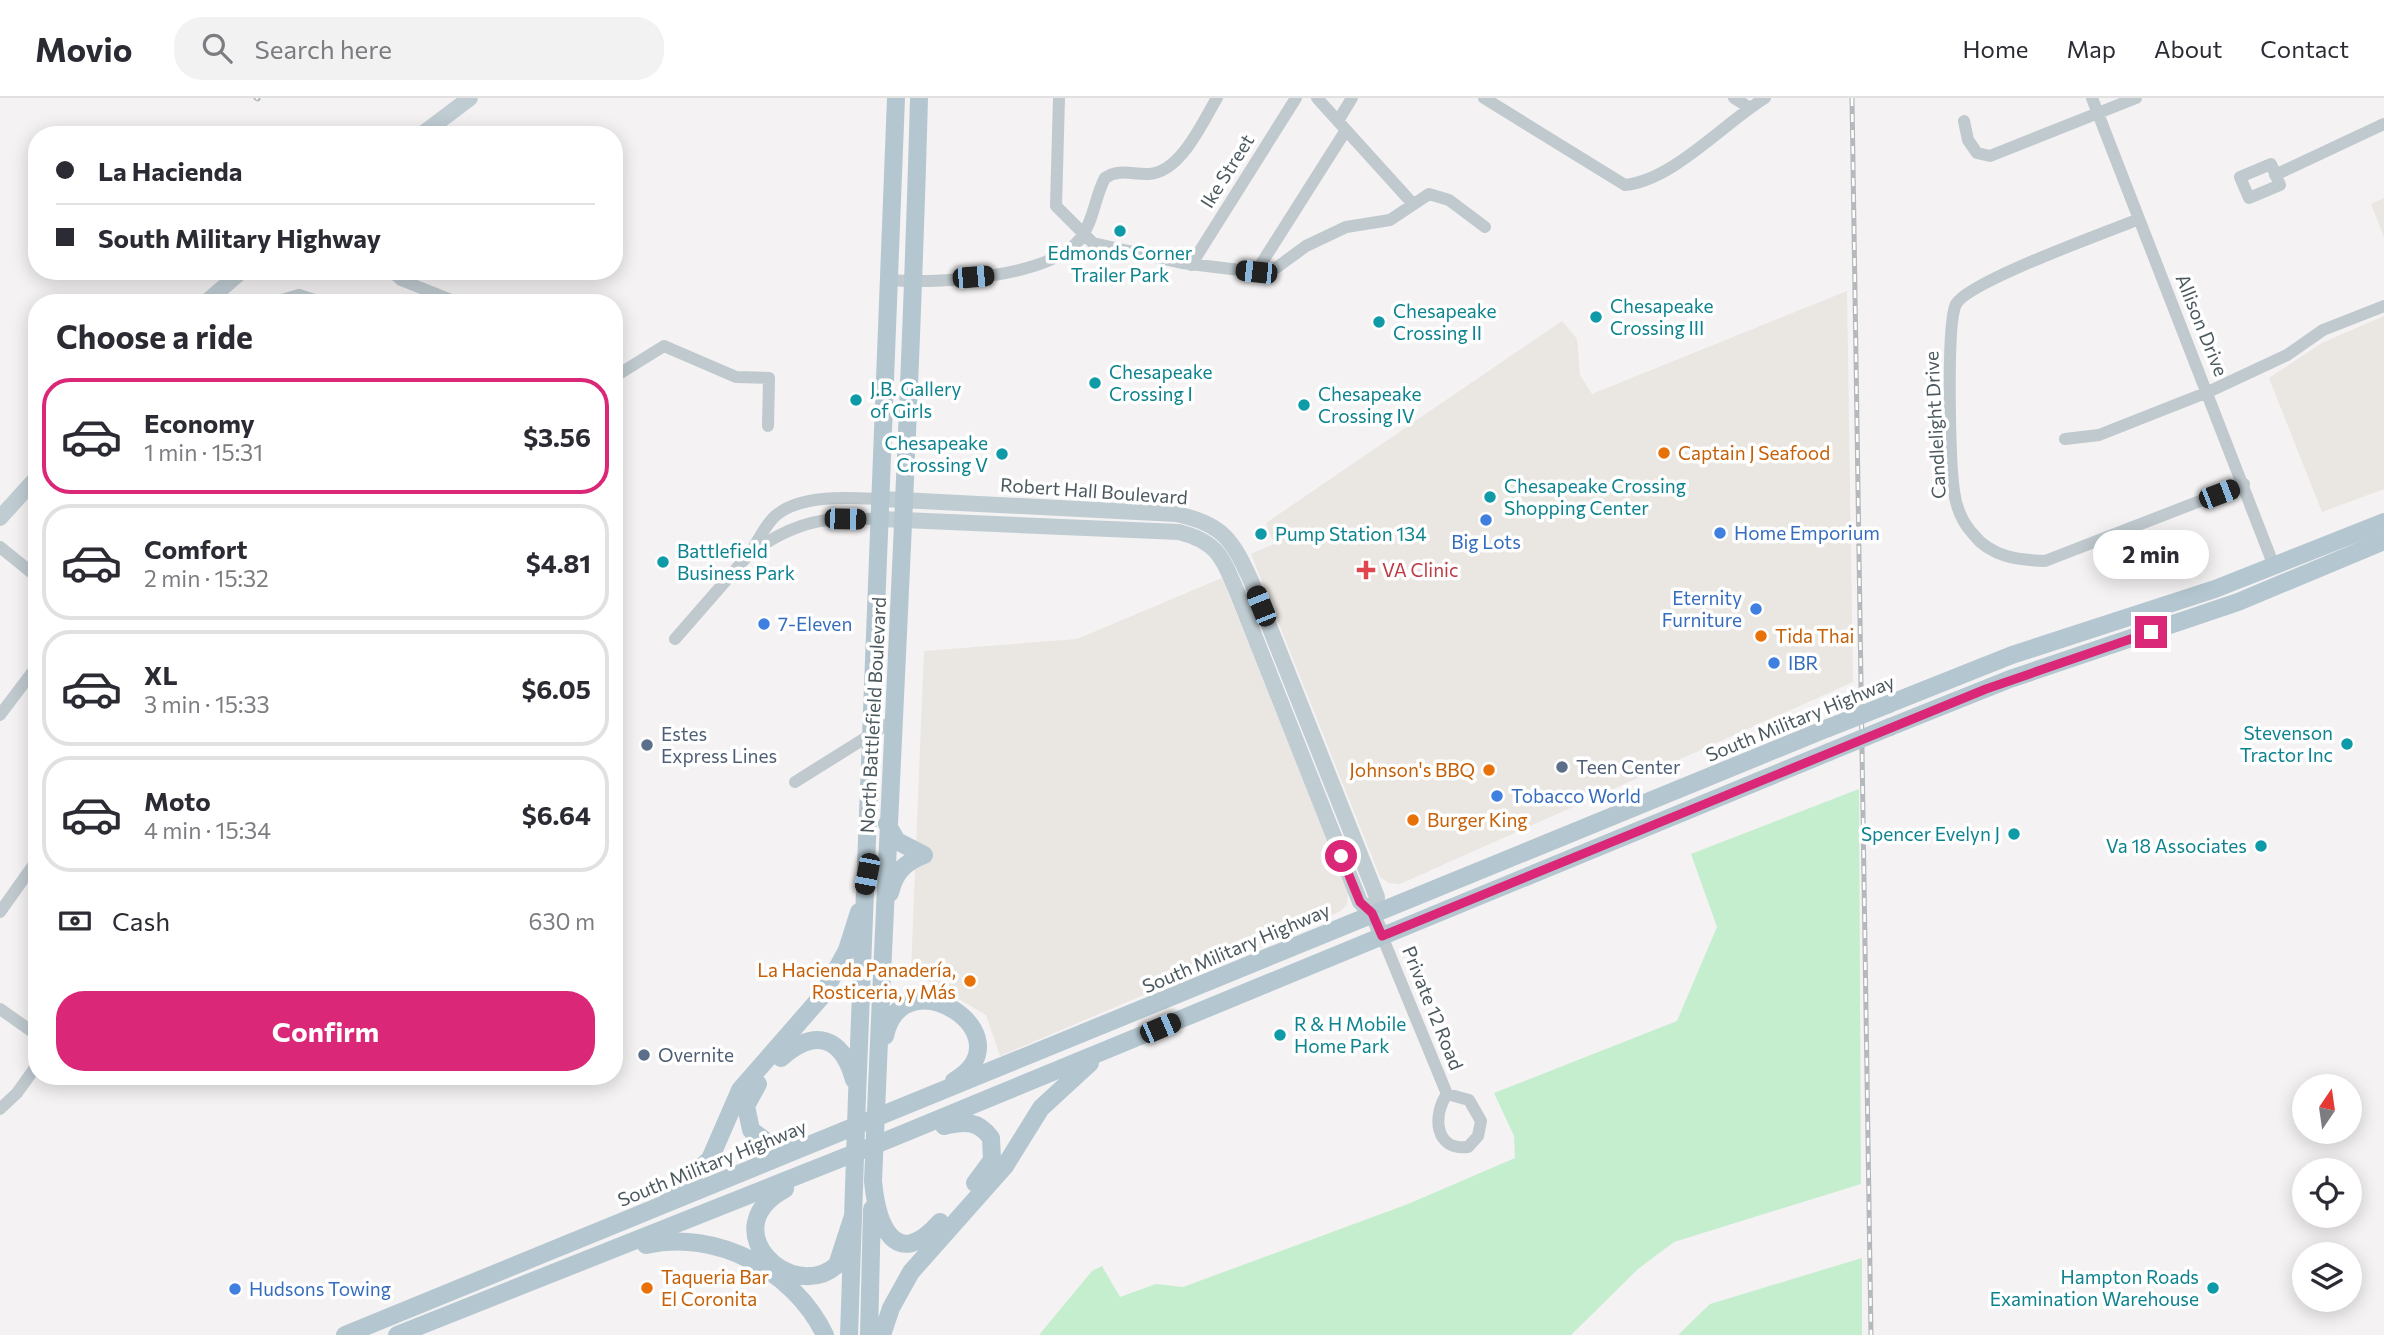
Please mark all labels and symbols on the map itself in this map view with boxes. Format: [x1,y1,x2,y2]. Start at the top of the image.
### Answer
street label: Ike Street [1195,129,1258,212]
marker: Edmonds Corner Trailer Park [1112,223,1128,239]
place label: Edmonds Corner Trailer Park [1048,241,1193,286]
car [1235,259,1278,285]
car [952,265,995,289]
street label: Allison Drive [2172,270,2233,379]
place label: Chesapeake Crossing III [1610,294,1714,339]
place label: Chesapeake Crossing II [1393,299,1497,344]
marker: Chesapeake Crossing III [1588,309,1604,325]
marker: Chesapeake Crossing II [1371,314,1387,330]
street label: Candlelight Drive [1919,351,1950,499]
place label: Chesapeake Crossing I [1109,360,1213,405]
marker: Chesapeake Crossing I [1087,375,1103,391]
place label: J.B. Gallery of Girls [870,377,962,422]
place label: Chesapeake Crossing IV [1318,382,1422,427]
marker: J.B. Gallery of Girls [848,392,864,408]
marker: Chesapeake Crossing IV [1296,397,1312,413]
place label: Chesapeake Crossing V [884,431,988,476]
place label: Captain J Seafood [1678,441,1830,464]
marker: Captain J Seafood [1656,445,1672,461]
marker: Chesapeake Crossing V [994,446,1010,462]
street label: Robert Hall Boulevard [1000,472,1188,509]
place label: Chesapeake Crossing Shopping Center [1504,474,1686,519]
car [2196,477,2243,511]
marker: Chesapeake Crossing Shopping Center [1482,489,1498,505]
car [824,508,867,530]
marker: Big Lots [1478,512,1494,528]
place label: Home Emporium [1734,521,1880,544]
place label: Pump Station 134 [1275,522,1427,545]
marker: Home Emporium [1712,525,1728,541]
marker: Pump Station 134 [1253,526,1269,542]
place label: Big Lots [1451,530,1521,553]
callout: 2 min [2093,531,2209,580]
place label: Battlefield Business Park [677,539,795,584]
marker: Battlefield Business Park [655,554,671,570]
place label: VA Clinic [1382,558,1458,581]
marker: VA Clinic [1356,560,1376,580]
car [1244,583,1279,629]
place label: Eternity Furniture [1662,586,1742,631]
street label: North Battlefield Boulevard [855,596,890,834]
marker: Eternity Furniture [1748,601,1764,617]
place label: 7-Eleven [778,612,852,635]
marker: 7-Eleven [756,616,772,632]
route end [2135,616,2167,648]
place label: Tida Thai [1775,624,1855,647]
marker: Tida Thai [1753,628,1769,644]
place label: IBR [1788,651,1819,674]
marker: IBR [1766,655,1782,671]
street label: South Military Highway [1702,669,1898,766]
place label: Stevenson Tractor Inc [2240,721,2333,766]
place label: Estes Express Lines [661,722,777,767]
marker: Stevenson Tractor Inc [2339,736,2355,752]
marker: Estes Express Lines [639,737,655,753]
place label: Teen Center [1576,755,1681,778]
place label: Johnson's BBQ [1349,758,1475,781]
marker: Teen Center [1554,759,1570,775]
marker: Johnson's BBQ [1481,762,1497,778]
place label: Tobacco World [1511,784,1641,807]
marker: Tobacco World [1489,788,1505,804]
place label: Burger King [1427,808,1528,831]
marker: Burger King [1405,812,1421,828]
place label: Spencer Evelyn J [1861,822,2000,845]
marker: Spencer Evelyn J [2006,826,2022,842]
place label: Va 18 Associates [2106,834,2247,857]
marker: Va 18 Associates [2253,838,2269,854]
route start [1325,840,1357,872]
car [853,851,882,897]
street label: South Military Highway [1138,897,1333,998]
street label: Private 12 Road [1398,942,1469,1073]
place label: La Hacienda Panadería, Rosticeria, y Más [757,958,956,1003]
marker: La Hacienda Panadería, Rosticeria, y Más [962,973,978,989]
car [1137,1010,1184,1046]
place label: R & H Mobile Home Park [1294,1012,1406,1057]
marker: R & H Mobile Home Park [1272,1027,1288,1043]
place label: Overnite [658,1043,734,1066]
marker: Overnite [636,1047,652,1063]
north arrow [2292,1074,2362,1144]
street label: South Military Highway [614,1114,810,1211]
place label: Taqueria Bar El Coronita [661,1265,769,1310]
place label: Hampton Roads Examination Warehouse [1990,1265,2199,1310]
place label: Hudsons Towing [249,1277,391,1300]
marker: Taqueria Bar El Coronita [639,1280,655,1296]
marker: Hampton Roads Examination Warehouse [2205,1280,2221,1296]
marker: Hudsons Towing [227,1281,243,1297]

